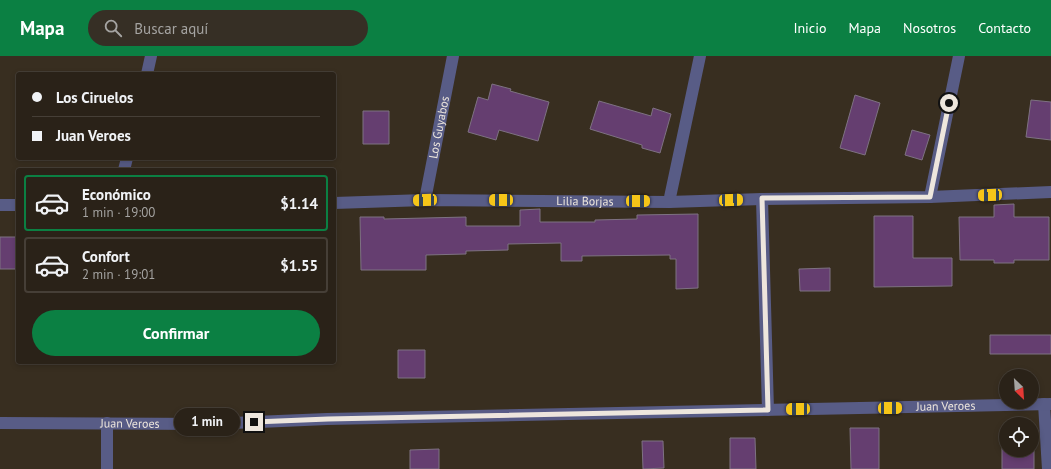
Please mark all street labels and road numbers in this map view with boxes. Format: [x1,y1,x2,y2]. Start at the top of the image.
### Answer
street label: Los Guyabos [425,95,452,160]
street label: Lilia Borjas [556,193,614,209]
street label: Juan Veroes [915,398,976,414]
street label: Juan Veroes [99,415,160,431]

